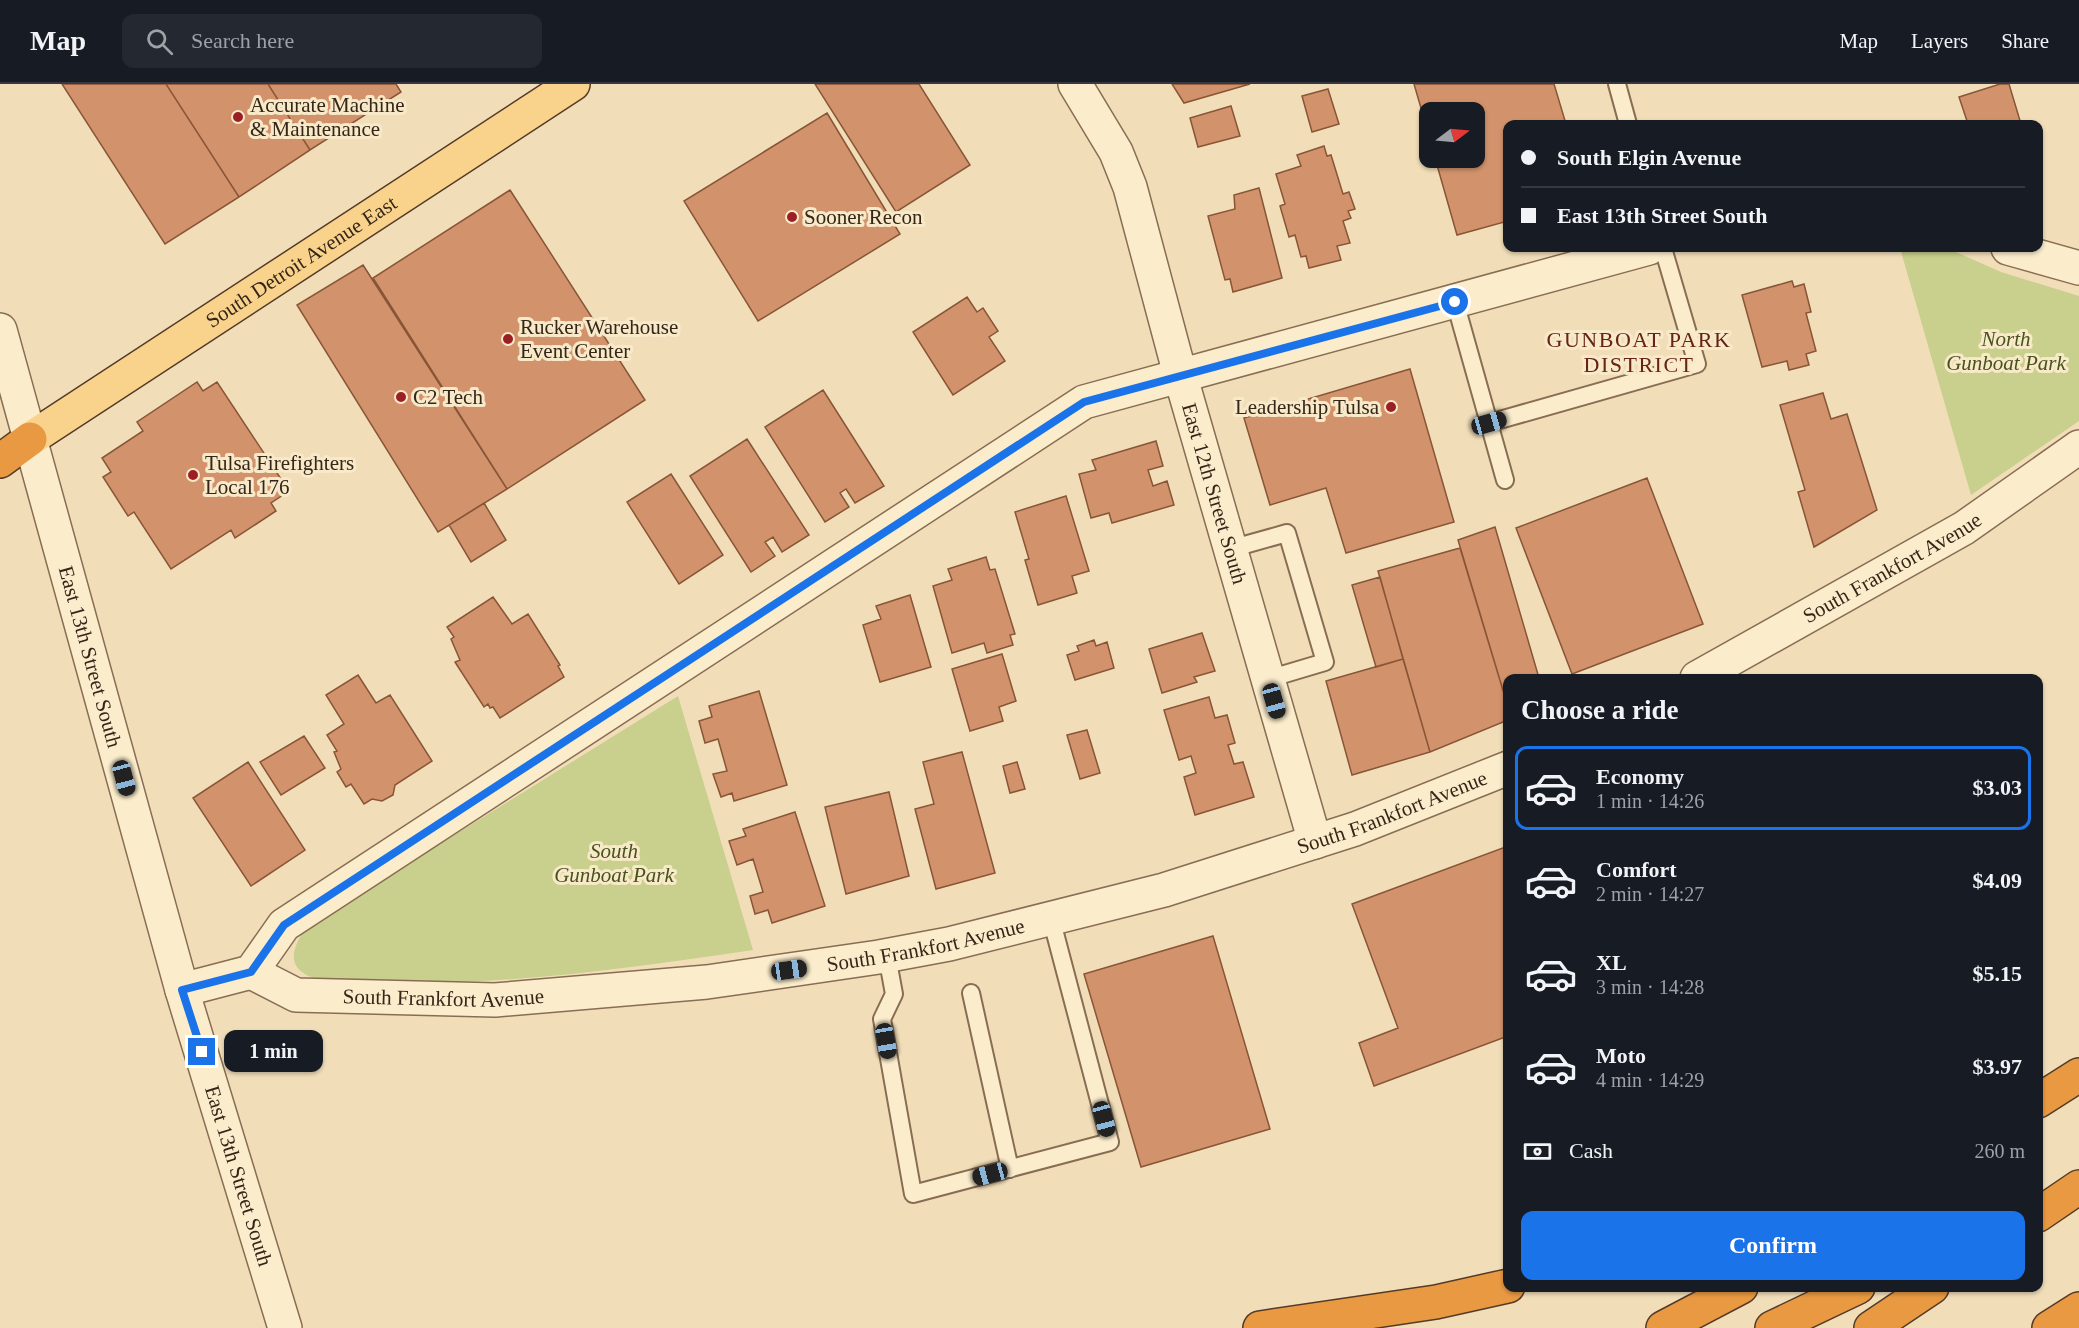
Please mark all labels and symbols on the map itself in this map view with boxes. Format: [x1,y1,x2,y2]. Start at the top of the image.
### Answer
place label: Accurate Machine & Maintenance [250,93,405,141]
north arrow [1419,102,1485,168]
marker: Accurate Machine & Maintenance [231,110,245,124]
street label: South Detroit Avenue East [201,191,401,333]
place label: Sooner Recon [804,205,923,229]
marker: Sooner Recon [785,210,799,224]
route start [1441,288,1468,315]
place label: Rucker Warehouse Event Center [520,315,678,363]
district label: GUNBOAT PARK DISTRICT [1547,327,1731,377]
park label: North Gunboat Park [1946,327,2066,375]
marker: Rucker Warehouse Event Center [501,332,515,346]
place label: C2 Tech [413,385,483,409]
marker: C2 Tech [394,390,408,404]
place label: Leadership Tulsa [1235,395,1380,419]
street label: East 12th Street South [1177,400,1252,587]
marker: Leadership Tulsa [1384,400,1398,414]
car [1469,409,1509,437]
place label: Tulsa Firefighters Local 176 [205,451,354,499]
marker: Tulsa Firefighters Local 176 [186,468,200,482]
street label: South Frankfort Avenue [1799,508,1986,628]
street label: East 13th Street South [54,563,127,751]
car [1260,681,1288,721]
car [111,758,137,798]
street label: South Frankfort Avenue [1294,766,1491,859]
park label: South Gunboat Park [554,839,674,887]
street label: South Frankfort Avenue [825,914,1027,976]
car [770,959,808,981]
street label: South Frankfort Avenue [342,984,545,1012]
car [874,1022,898,1060]
callout: 1 min [223,1031,322,1073]
route end [188,1038,215,1065]
street label: East 13th Street South [200,1083,278,1270]
car [1091,1099,1117,1139]
car [970,1161,1010,1187]

